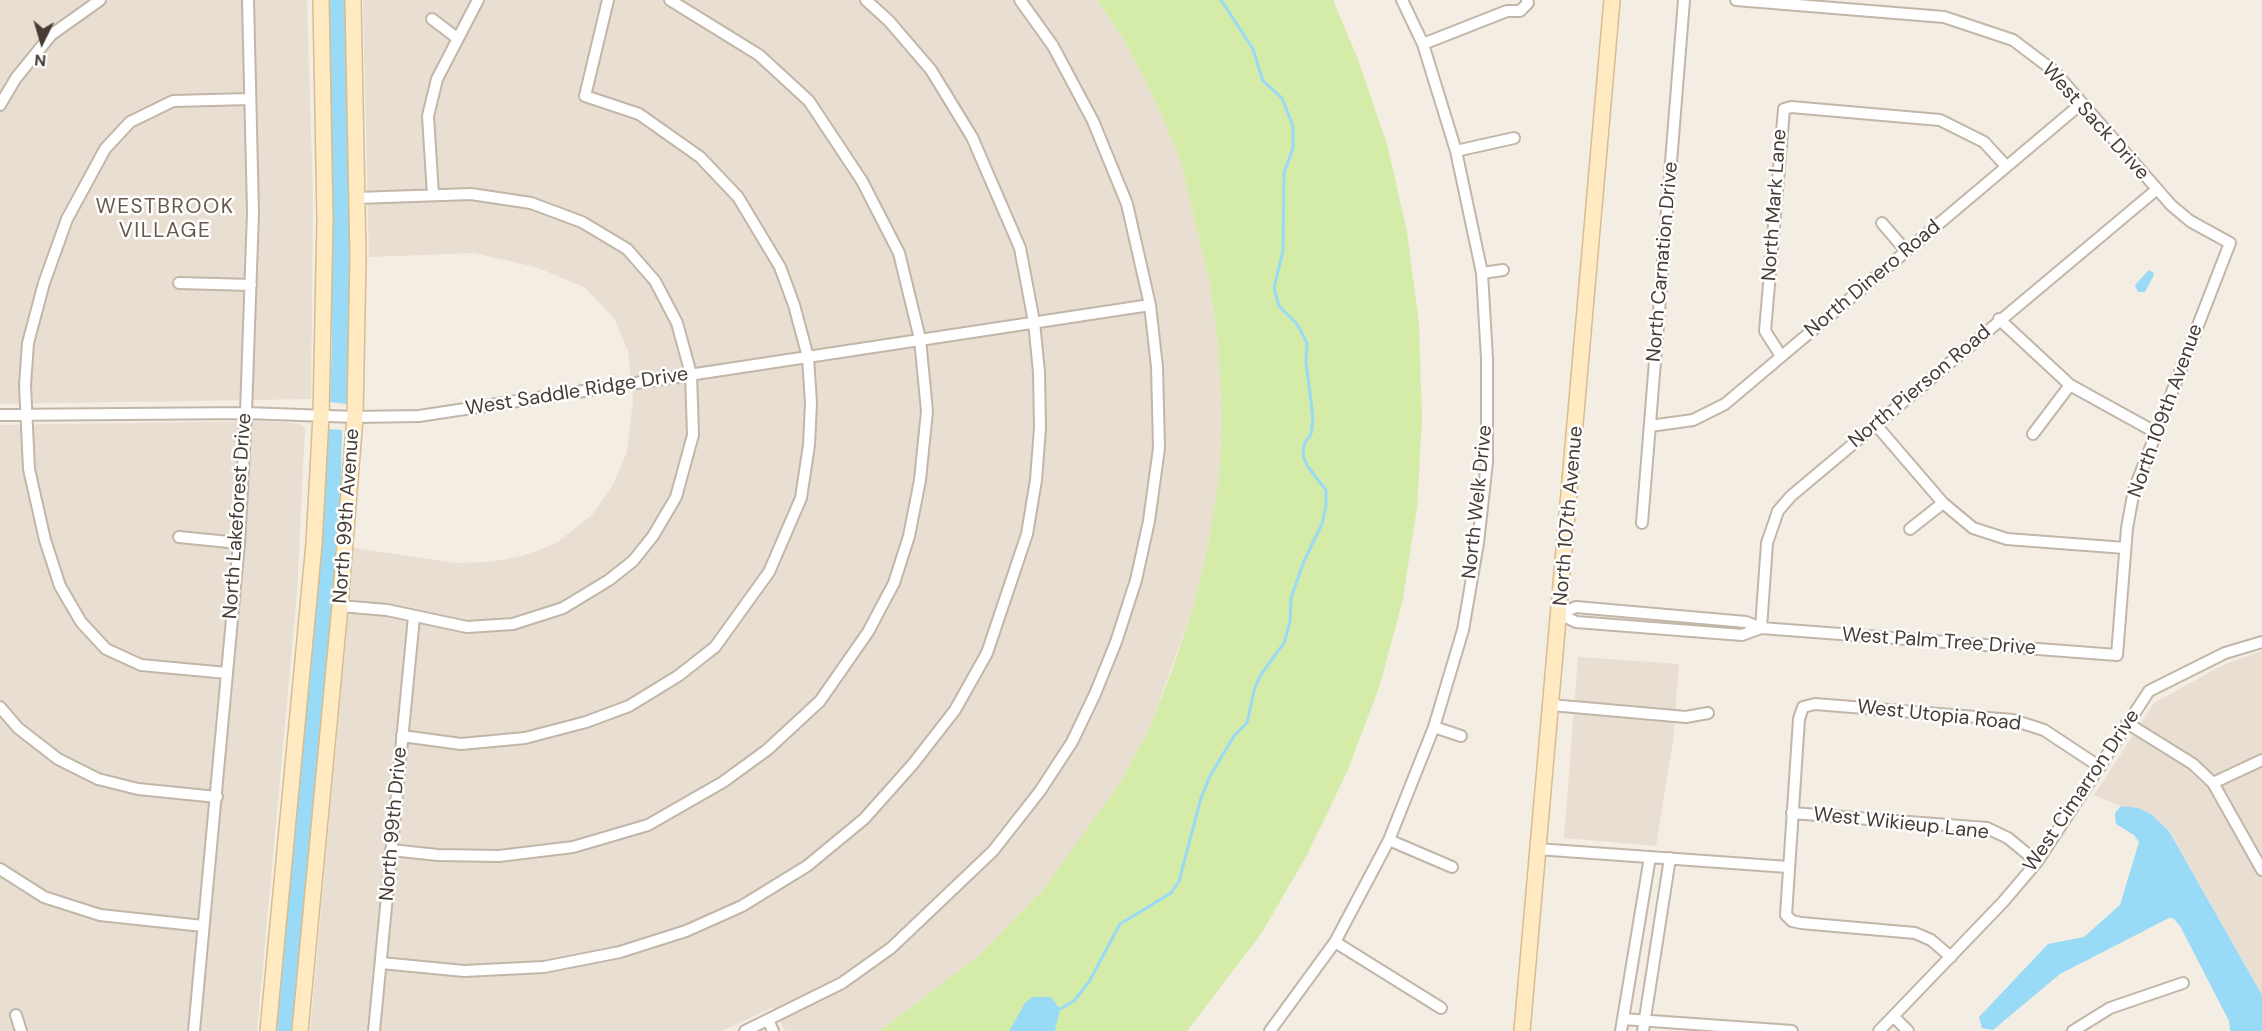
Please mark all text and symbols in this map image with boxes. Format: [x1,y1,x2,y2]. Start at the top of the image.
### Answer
north arrow [12,12,72,72]
text: N [34,49,47,71]
street label: West Sack Drive [2036,59,2154,185]
street label: North Mark Lane [1758,128,1792,282]
street label: North Carnation Drive [1642,161,1684,363]
district label: WESTBROOK VILLAGE [95,194,235,244]
street label: North Dinero Road [1800,215,1946,343]
street label: North Pierson Road [1844,321,1996,453]
street label: North 109th Avenue [2123,321,2209,501]
street label: West Saddle Ridge Drive [464,363,690,421]
street label: North Lakeforest Drive [219,412,257,620]
street label: North Welk Drive [1458,424,1498,580]
street label: North 107th Avenue [1549,425,1589,607]
street label: North 99th Avenue [329,428,365,604]
street label: West Palm Tree Drive [1841,623,2037,661]
street label: West Utopia Road [1856,695,2022,737]
street label: West Cimarron Drive [2019,705,2145,877]
street label: North 99th Drive [375,746,413,902]
street label: West Wikieup Lane [1812,803,1990,845]

